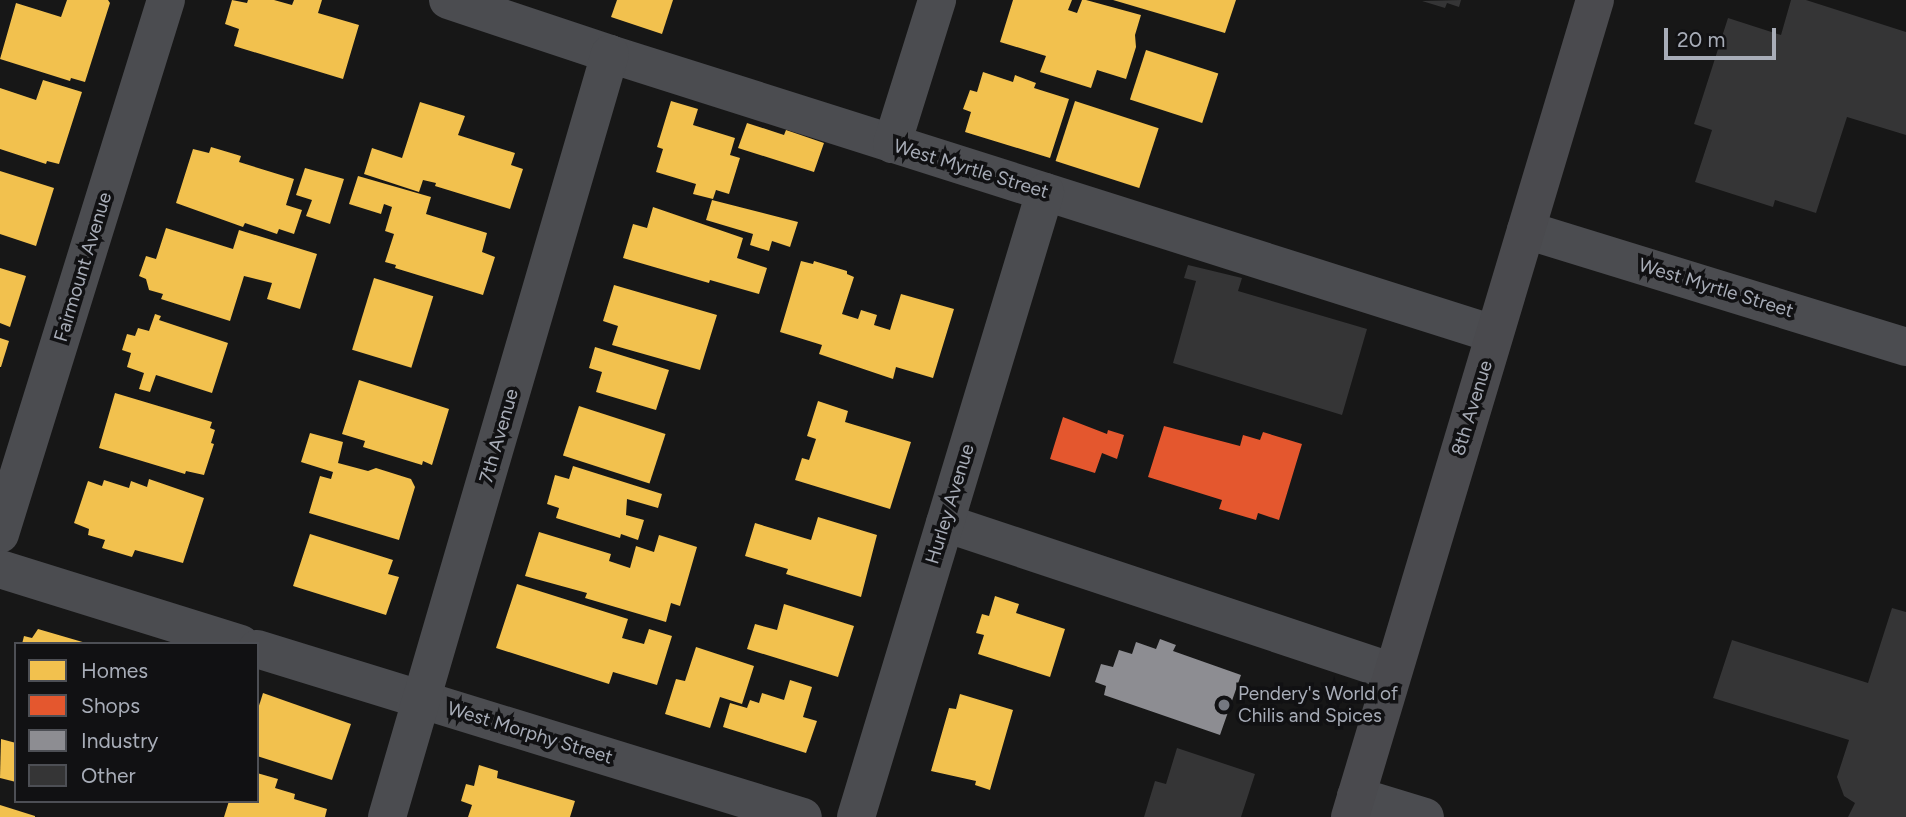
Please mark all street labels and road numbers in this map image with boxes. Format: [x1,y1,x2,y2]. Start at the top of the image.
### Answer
street label: West Myrtle Street [891,135,1051,203]
street label: Fairmount Avenue [49,189,117,345]
street label: West Myrtle Street [1636,254,1796,322]
street label: 8th Avenue [1447,358,1497,458]
street label: 7th Avenue [475,386,523,486]
street label: Hurley Avenue [921,441,979,567]
street label: West Morphy Street [445,697,615,769]

